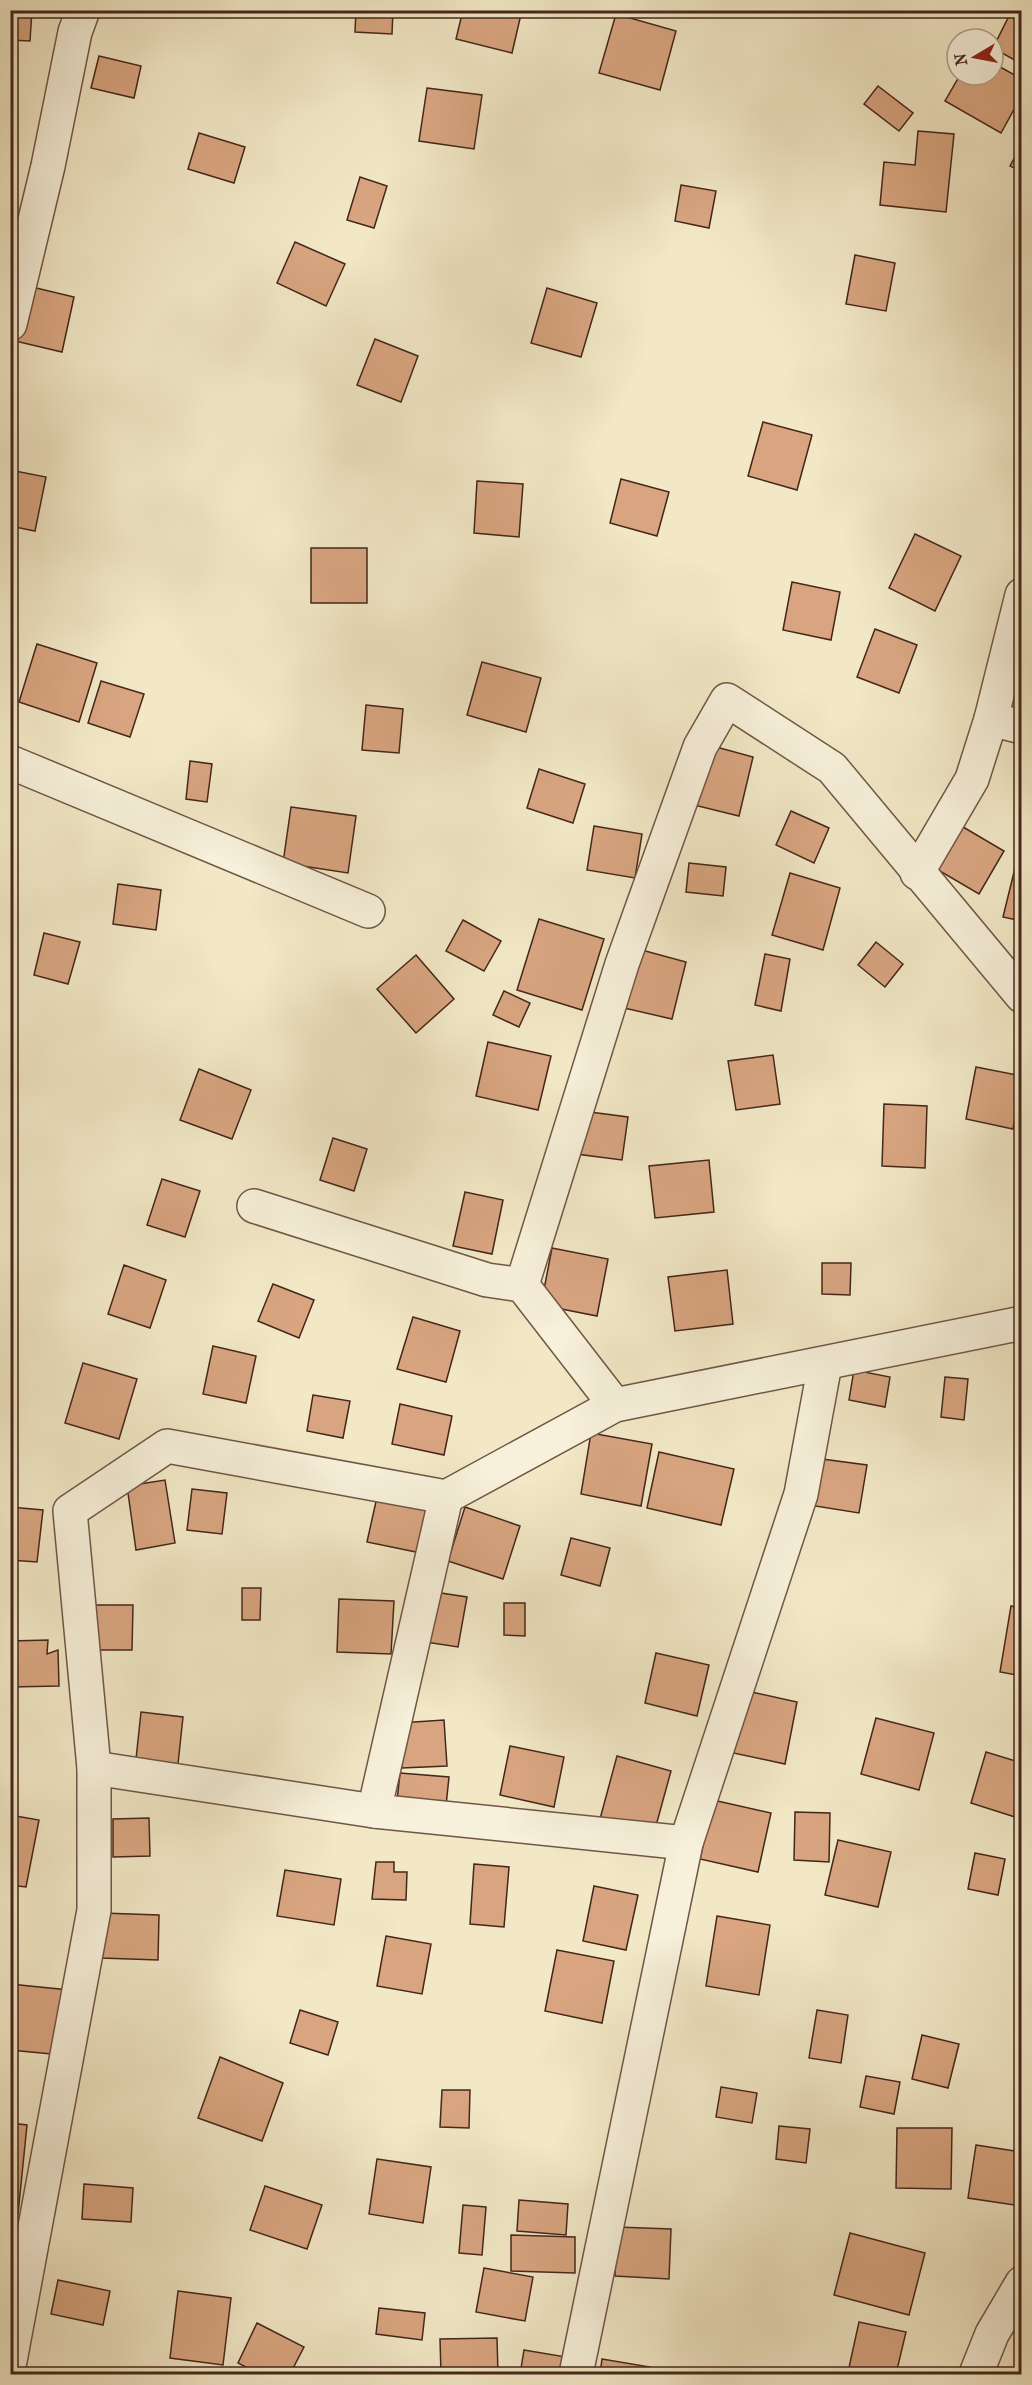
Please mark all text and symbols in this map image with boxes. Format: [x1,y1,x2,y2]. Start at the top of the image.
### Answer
north arrow [945,27,1005,87]
text: N [950,51,971,67]

